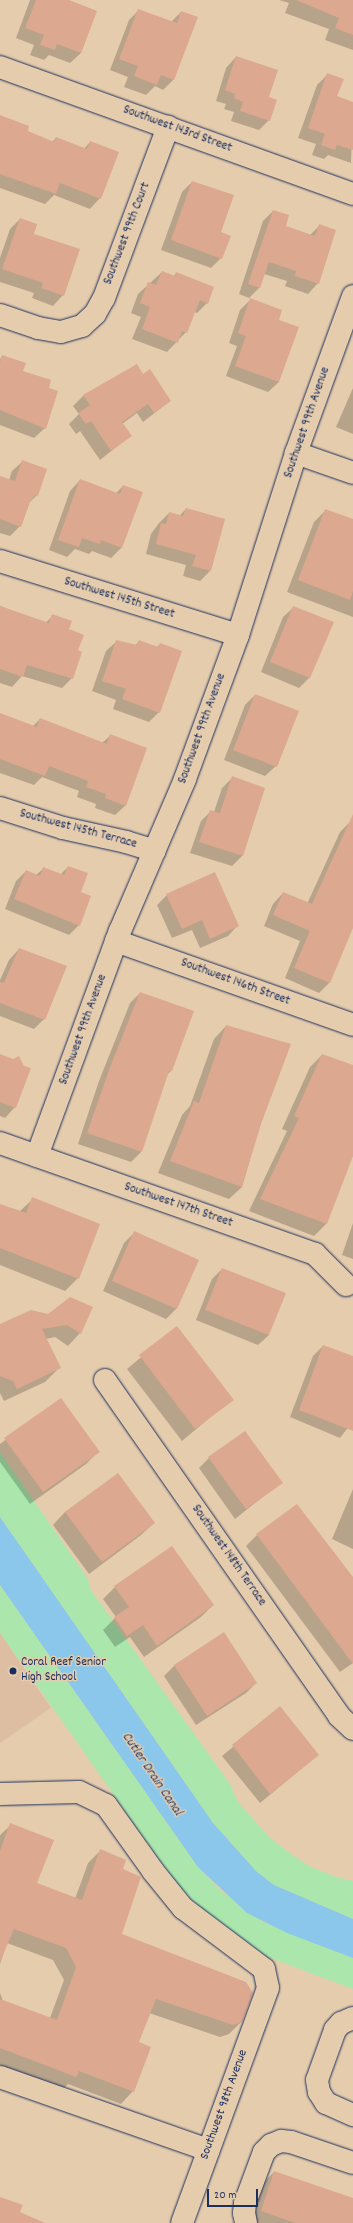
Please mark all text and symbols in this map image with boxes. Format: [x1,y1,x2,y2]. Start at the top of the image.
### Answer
street label: Southwest 143rd Street [120,103,234,157]
street label: Southwest 99th Court [101,181,155,287]
street label: Southwest 99th Avenue [282,365,334,481]
street label: Southwest 145th Street [62,575,176,623]
street label: Southwest 99th Avenue [176,672,230,786]
street label: Southwest 145th Terrace [18,807,138,853]
street label: Southwest 146th Street [178,956,292,1010]
street label: Southwest 99th Avenue [57,973,111,1087]
street label: Southwest 147th Street [122,1180,234,1232]
street label: Southwest 148th Terrace [187,1502,269,1610]
place label: Coral Reef Senior High School [21,1656,106,1687]
marker: Coral Reef Senior High School [8,1666,18,1676]
water label: Cutler Drain Canal [118,1729,186,1819]
street label: Southwest 98th Avenue [198,2048,252,2162]
scale bar [209,2181,260,2207]
text: 20 m [214,2187,237,2204]

